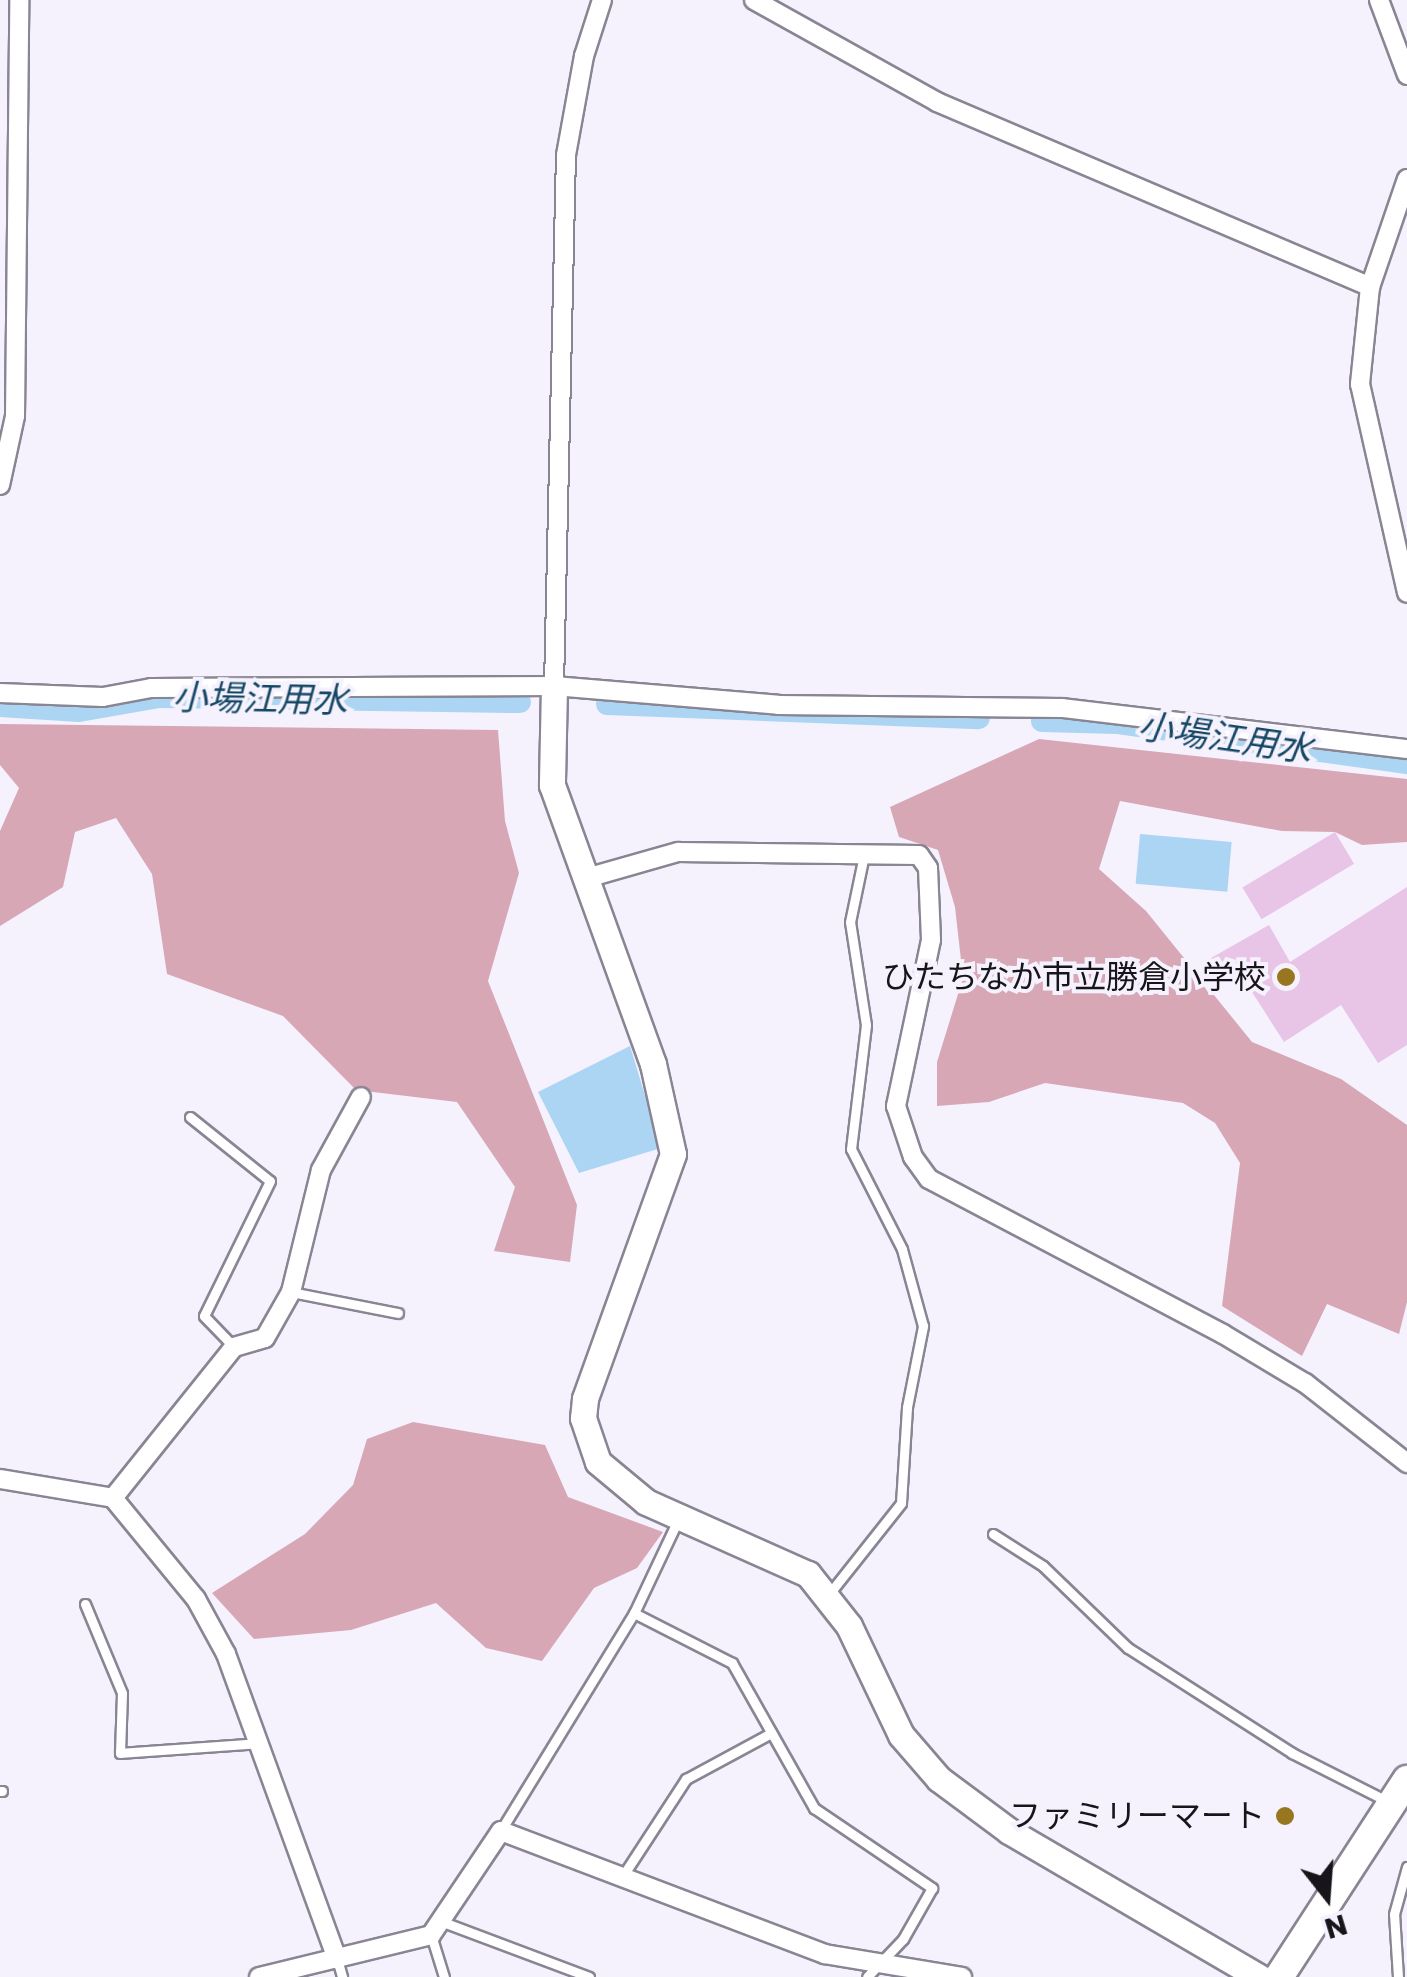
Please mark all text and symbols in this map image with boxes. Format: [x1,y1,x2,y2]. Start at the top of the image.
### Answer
water label: 小場江用水 [172,676,348,722]
water label: 小場江用水 [1135,705,1315,771]
place label: ひたちなか市立勝倉小学校 [882,958,1266,996]
marker: ひたちなか市立勝倉小学校 [1275,966,1297,988]
place label: ファミリーマート [1009,1797,1265,1835]
marker: ファミリーマート [1274,1805,1296,1827]
north arrow [1277,1847,1377,1947]
text: N [1320,1904,1352,1948]

